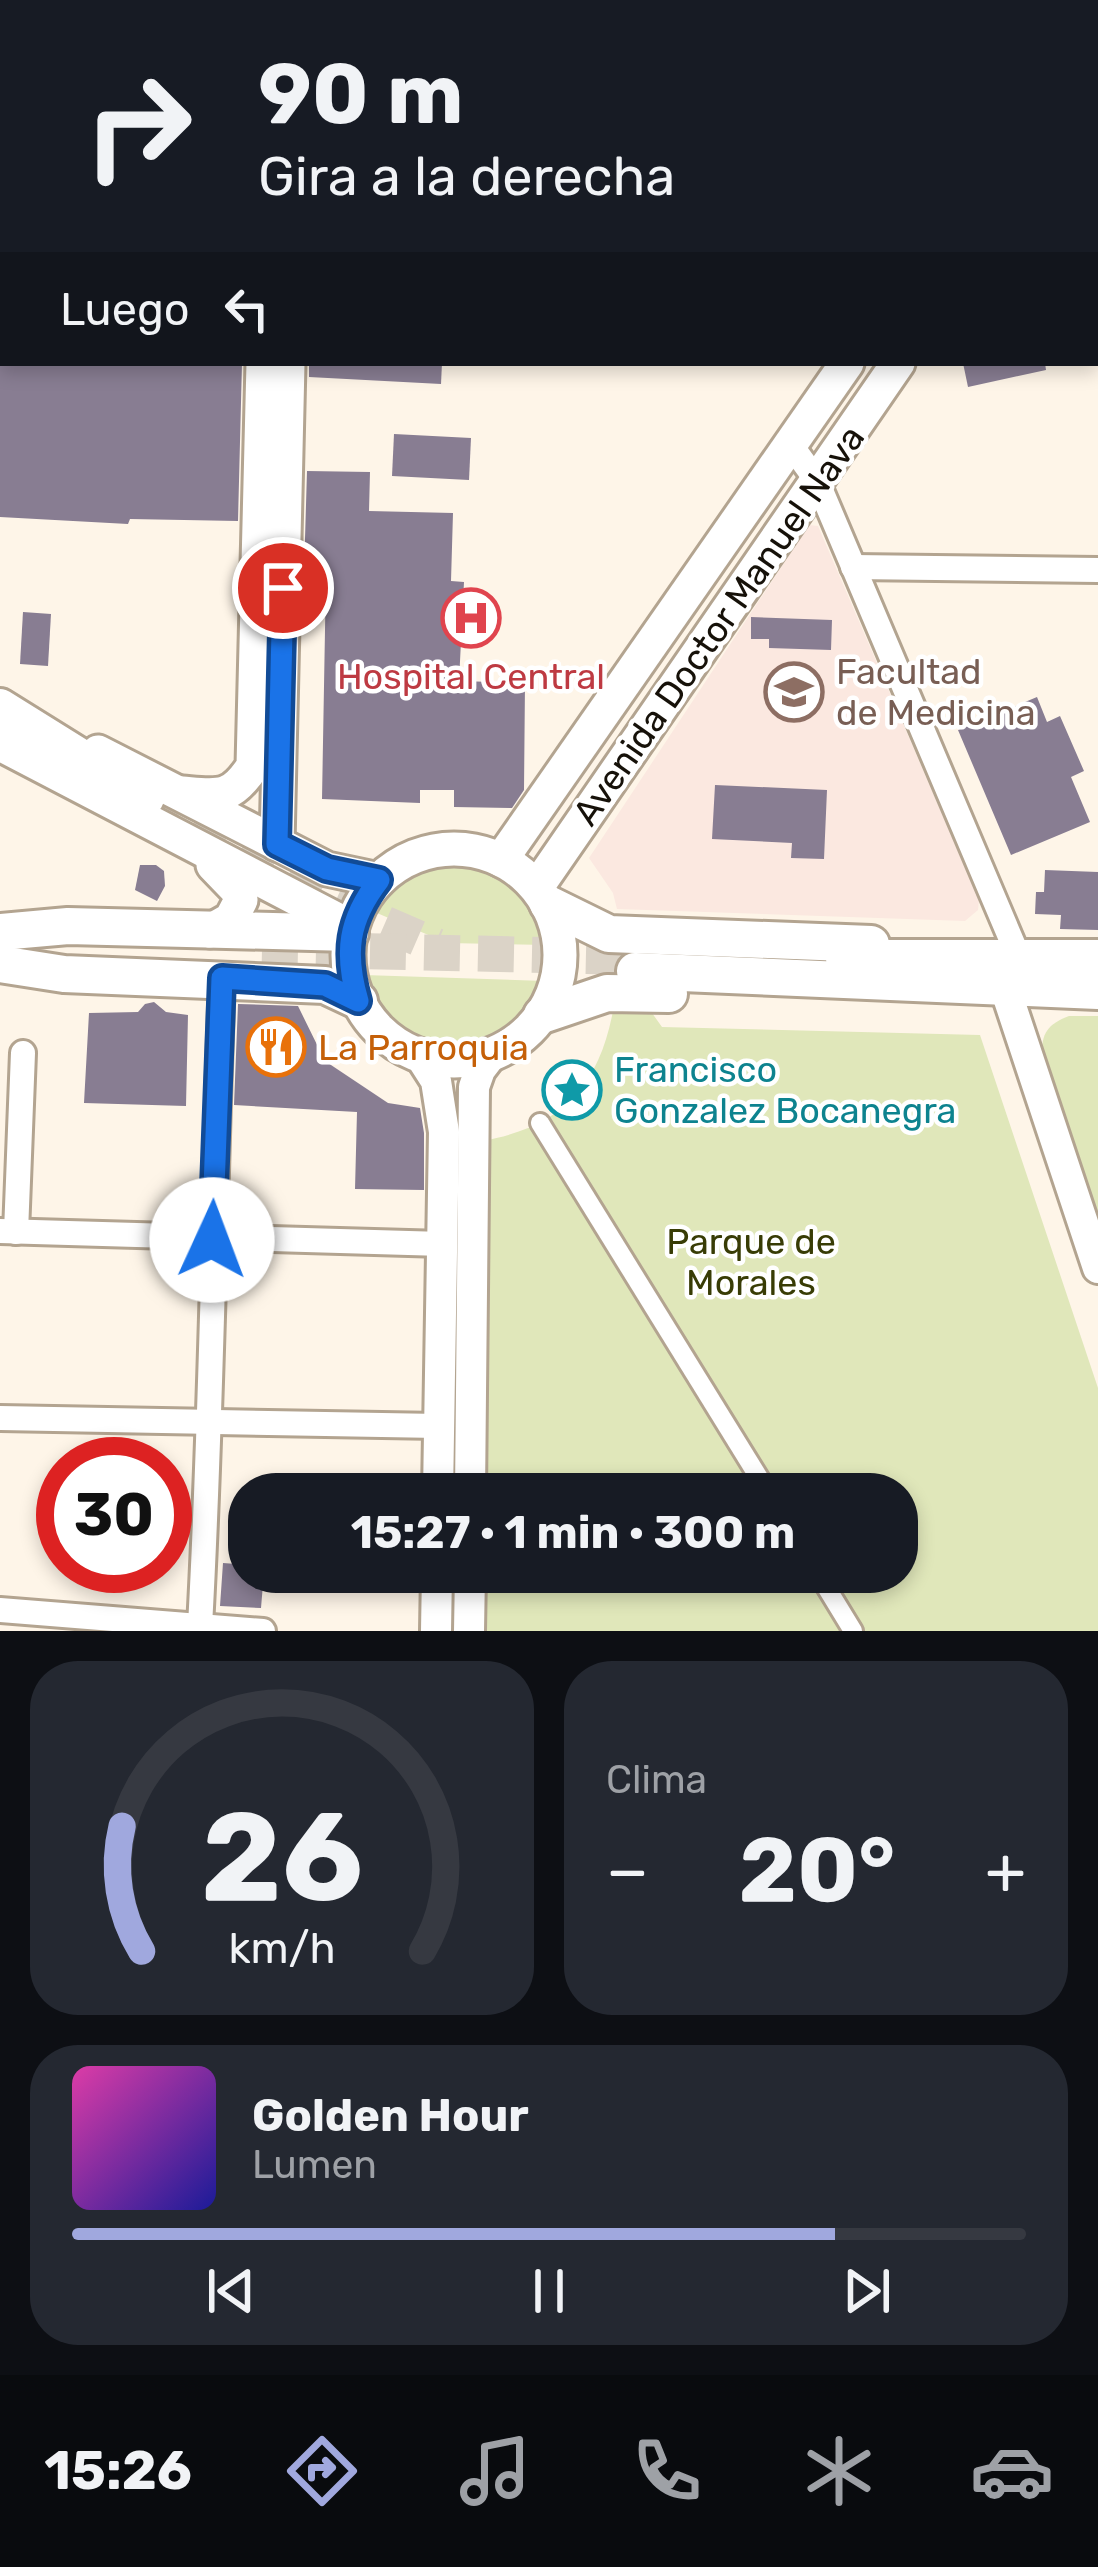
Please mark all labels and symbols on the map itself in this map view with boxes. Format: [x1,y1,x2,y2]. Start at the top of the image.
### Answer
street label: Avenida Doctor Manuel Nava [564,417,873,833]
pin [232,537,334,639]
hospital icon: Hospital Central [440,587,502,649]
place label: Facultad de Medicina [836,650,1036,734]
place label: Hospital Central [337,655,605,698]
school or university icon: Facultad de Medicina [763,661,825,723]
restaurant icon: La Parroquia [245,1016,307,1078]
place label: La Parroquia [318,1026,529,1069]
place label: Francisco Gonzalez Bocanegra [614,1048,956,1132]
place icon: Francisco Gonzalez Bocanegra [541,1059,603,1121]
position arrow [149,1177,275,1303]
park label: Parque de Morales [666,1220,836,1304]
speed limit sign: 30 [36,1437,192,1593]

